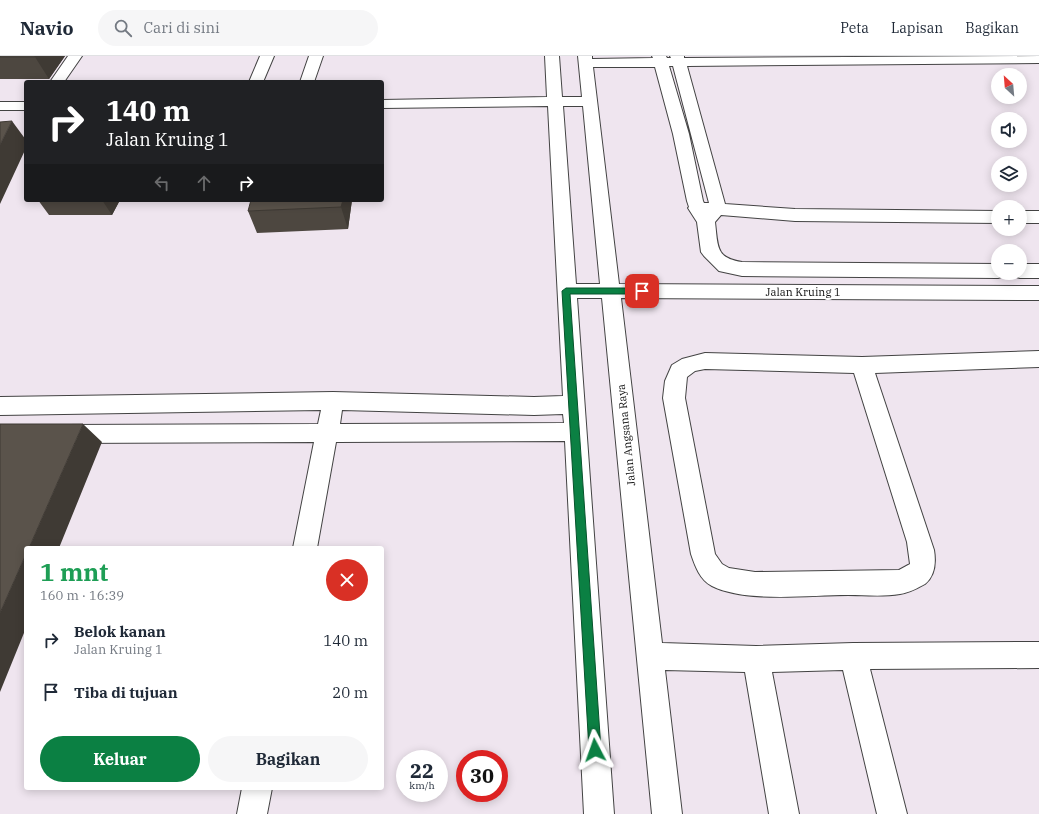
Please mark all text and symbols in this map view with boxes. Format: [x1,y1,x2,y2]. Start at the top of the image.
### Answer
search box [98,10,378,46]
text: Navio [20,16,74,40]
icon: search [112,17,134,39]
text: Cari di sini [144,18,220,37]
text: Peta [840,19,869,37]
text: Lapisan [891,19,943,37]
text: Bagikan [965,19,1019,37]
north arrow [991,68,1027,104]
map controls [991,68,1027,280]
text: 140 m [106,92,190,129]
icon: right [40,96,92,148]
button: sound [991,112,1027,148]
text: Jalan Kruing 1 [106,128,229,151]
button: layers [991,156,1027,192]
icon: left [151,172,173,194]
icon: ahead [193,172,215,194]
icon: right [235,172,257,194]
button: + [991,200,1027,236]
button: − [991,244,1027,280]
pin [625,274,659,308]
icon: arrive [631,280,653,302]
street label: Jalan Kruing 1 [765,285,841,299]
street label: Jalan Angsana Raya [614,383,638,487]
text: 1 mnt [40,556,108,588]
button: close [326,559,368,601]
text: 160 m · 16:39 [40,587,124,604]
text: Belok kanan [74,622,166,641]
icon: right [40,629,62,651]
text: 140 m [323,631,368,650]
text: Jalan Kruing 1 [74,641,163,658]
icon: arrive [40,681,62,703]
text: Tiba di tujuan [74,683,178,702]
text: 20 m [332,683,368,702]
position arrow [574,729,616,771]
button: Keluar [40,736,200,782]
button: Bagikan [208,736,368,782]
speed limit sign: 30 [456,750,508,802]
text: 22 [410,757,434,784]
text: km/h [409,779,435,792]

